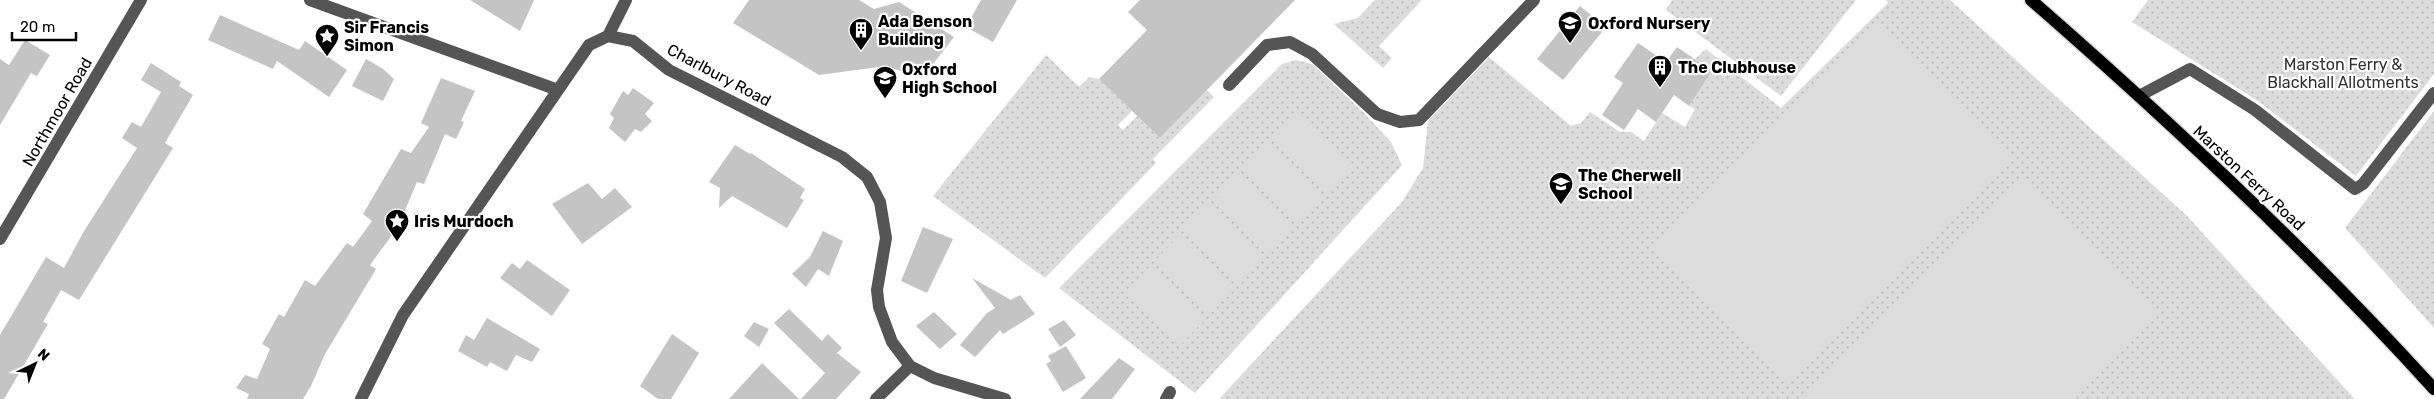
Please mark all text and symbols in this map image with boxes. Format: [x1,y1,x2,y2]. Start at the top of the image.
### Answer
scale bar [12,10,76,42]
school or university icon: Oxford Nursery [1557,10,1583,44]
place label: Ada Benson Building [878,12,972,49]
place label: Oxford Nursery [1588,14,1711,33]
building icon: Ada Benson Building [848,17,874,51]
text: 20 m [20,18,55,36]
place label: Sir Francis Simon [344,18,429,55]
place icon: Sir Francis Simon [314,23,340,57]
street label: Charlbury Road [664,40,774,110]
street label: Northmoor Road [18,54,96,170]
building icon: The Clubhouse [1647,54,1673,88]
park label: Marston Ferry & Blackhall Allotments [2267,55,2419,92]
place label: The Clubhouse [1678,58,1796,77]
place label: Oxford High School [902,60,997,97]
school or university icon: Oxford High School [872,65,898,99]
street label: Marston Ferry Road [2189,121,2309,235]
place label: The Cherwell School [1578,166,1681,203]
school or university icon: The Cherwell School [1548,171,1574,205]
place icon: Iris Murdoch [384,208,410,242]
place label: Iris Murdoch [414,212,514,231]
north arrow [10,339,60,389]
text: N [34,345,53,365]

